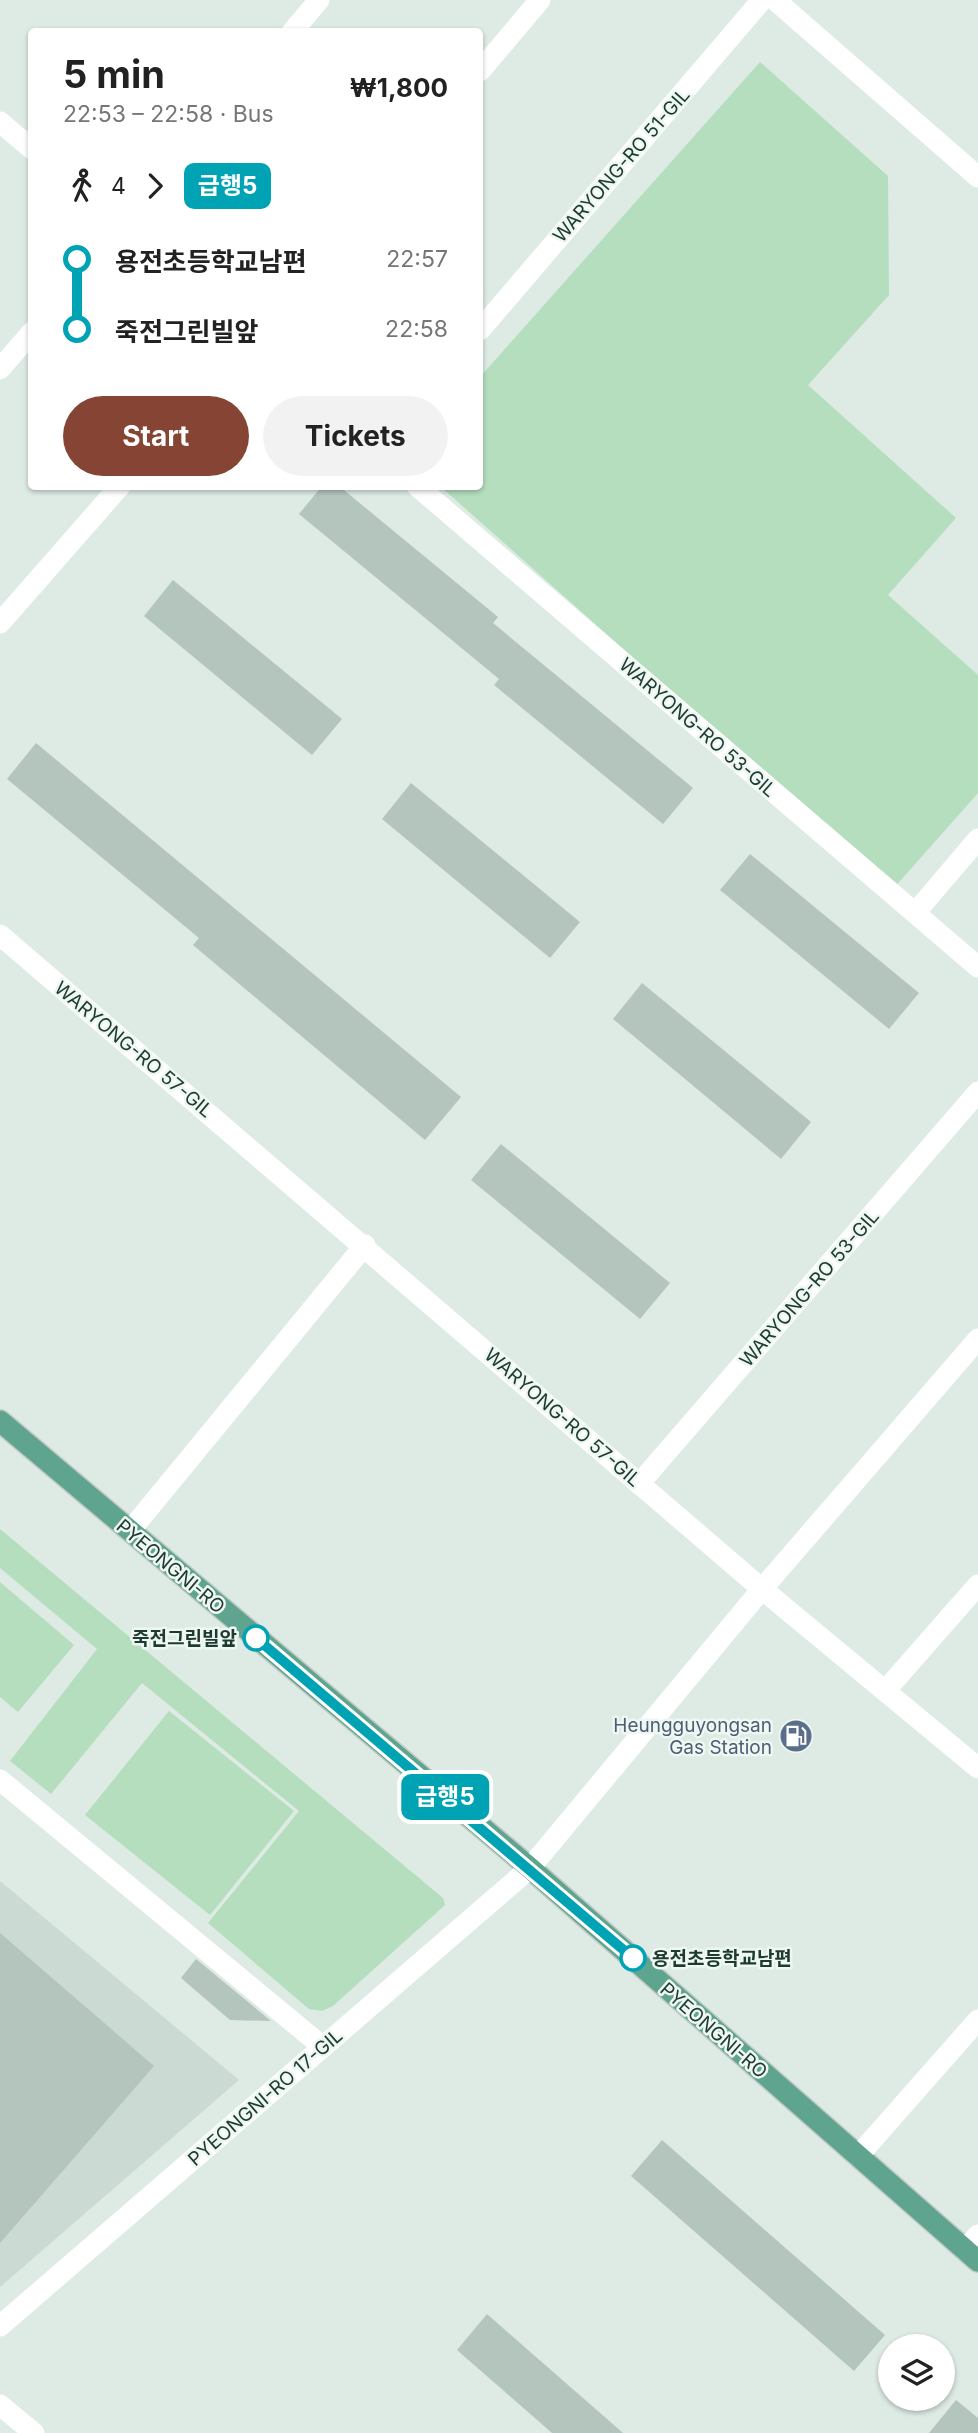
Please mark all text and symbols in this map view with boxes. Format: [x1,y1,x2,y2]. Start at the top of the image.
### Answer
text: 5 min [63,51,165,97]
text: ₩1,800 [350,72,448,103]
street label: WARYONG-RO 51-GIL [548,84,695,247]
text: 22:53 – 22:58 · Bus [63,100,274,128]
icon: walk [63,167,101,205]
icon: forward [136,167,174,205]
text: 급행5 [198,171,257,200]
text: 4 [111,172,126,200]
text: 22:57 [386,245,448,273]
text: 용전초등학교남편 [115,246,306,277]
text: 22:58 [385,315,448,343]
text: 죽전그린빌앞 [115,316,259,347]
button: Start [63,396,249,476]
button: Tickets [263,396,448,476]
street label: WARYONG-RO 53-GIL [614,653,781,802]
street label: WARYONG-RO 57-GIL [50,976,218,1122]
street label: WARYONG-RO 53-GIL [735,1205,884,1372]
street label: WARYONG-RO 57-GIL [480,1343,646,1492]
street label: PYEONGNI-RO [112,1514,230,1618]
marker: 죽전그린빌앞 [243,1625,269,1651]
place label: 죽전그린빌앞 [132,1627,237,1650]
place label: Heungguyongsan Gas Station [613,1714,772,1759]
fuel station icon: Heungguyongsan Gas Station [777,1717,815,1755]
line badge: 급행5 [405,1774,485,1820]
text: 급행5 [415,1782,475,1811]
marker: 용전초등학교남편 [620,1945,646,1971]
place label: 용전초등학교남편 [652,1947,792,1970]
street label: PYEONGNI-RO [655,1978,772,2083]
street label: PYEONGNI-RO 17-GIL [183,2024,347,2171]
map controls [878,2334,955,2411]
button: layers [878,2334,955,2411]

